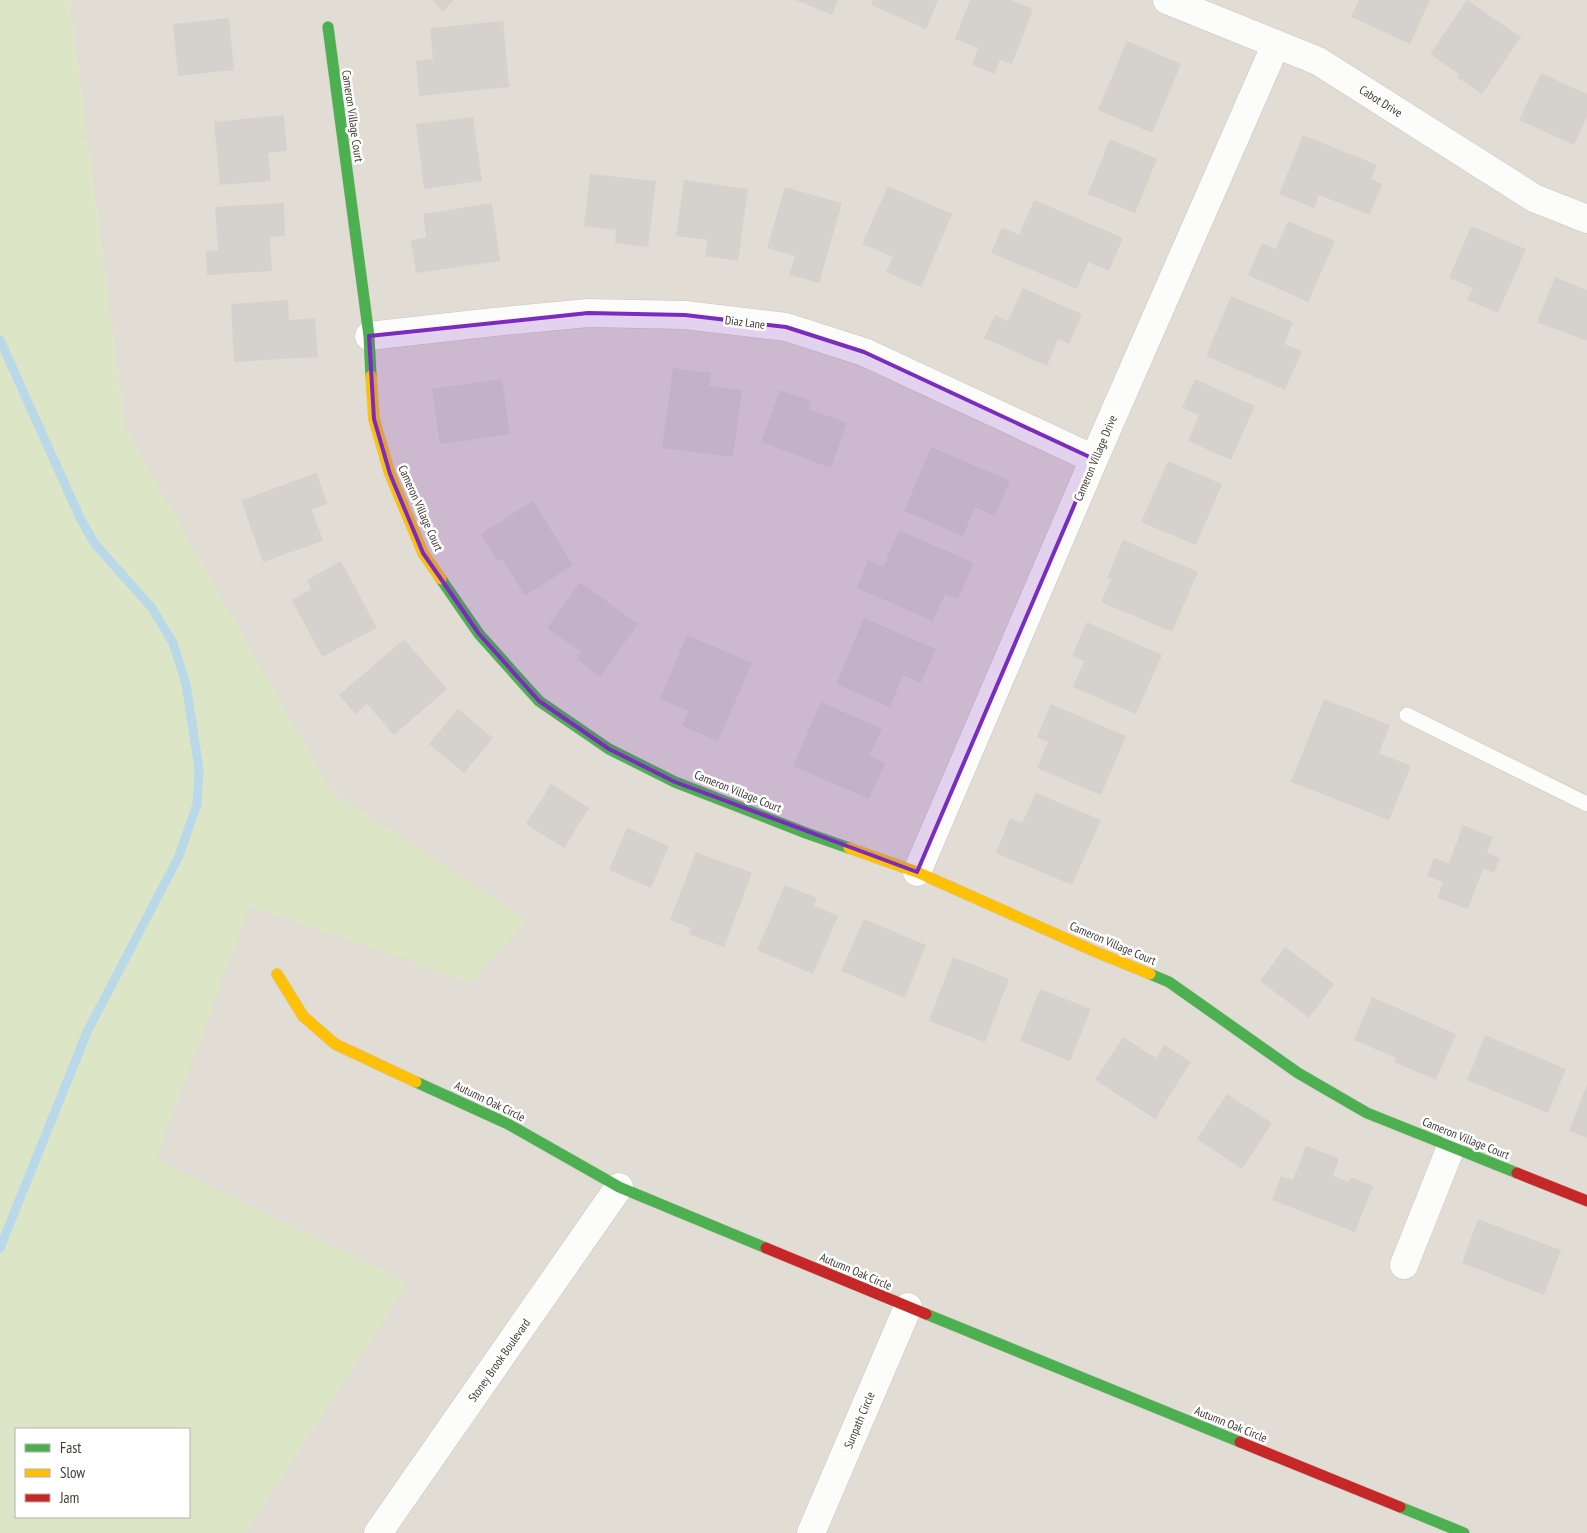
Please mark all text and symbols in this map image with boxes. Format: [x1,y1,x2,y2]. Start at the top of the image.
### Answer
street label: Cameron Village Court [339,69,367,164]
street label: Cabot Drive [1357,82,1405,120]
street label: Diaz Lane [724,312,766,332]
street label: Cameron Village Drive [1070,413,1120,503]
street label: Cameron Village Court [395,463,447,554]
street label: Cameron Village Court [692,767,784,816]
street label: Cameron Village Court [1067,918,1159,968]
street label: Autumn Oak Circle [452,1077,528,1125]
street label: Cameron Village Court [1420,1114,1512,1163]
street label: Autumn Oak Circle [818,1249,894,1293]
street label: Stoney Brook Boulevard [465,1316,533,1404]
street label: Sunpath Circle [840,1389,878,1451]
street label: Autumn Oak Circle [1193,1403,1269,1445]
legend [15,1428,190,1518]
text: Fast [60,1438,81,1457]
text: Slow [60,1463,85,1482]
text: Jam [59,1488,79,1507]

